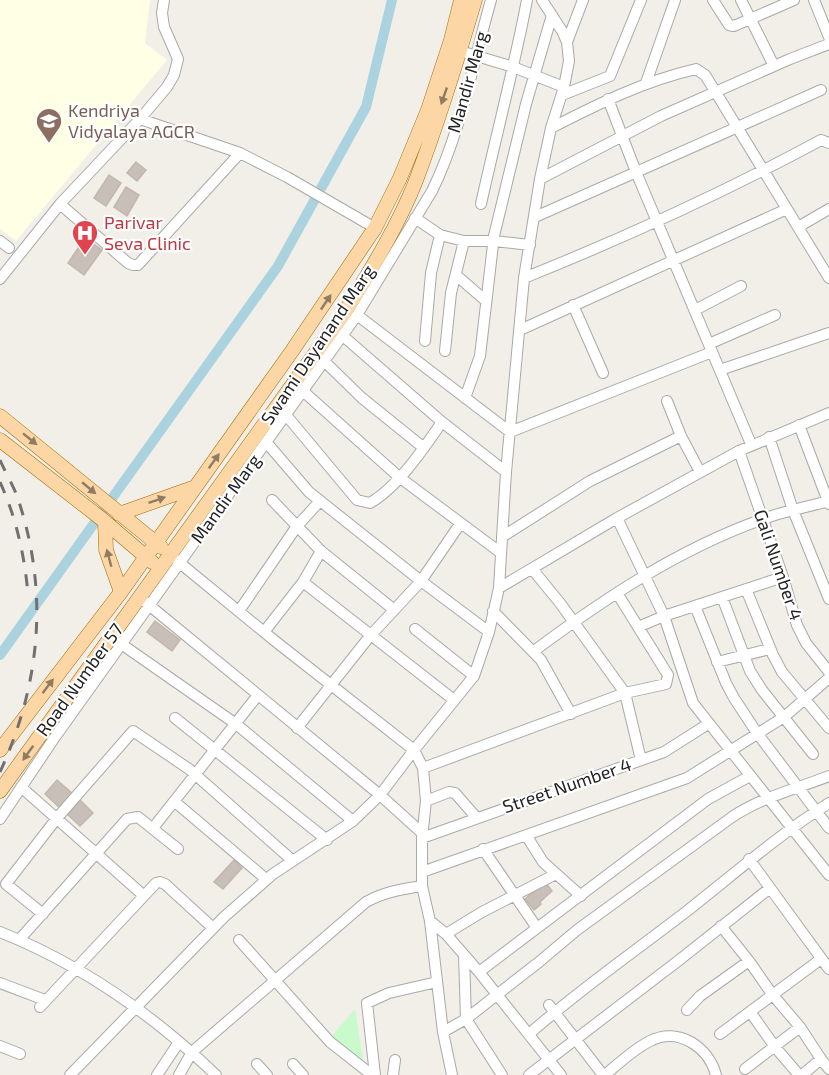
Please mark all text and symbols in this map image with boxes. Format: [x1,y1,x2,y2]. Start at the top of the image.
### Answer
street label: Mandir Marg [442,28,492,135]
one-way arrow [439,87,449,105]
place label: Kendriya Vidyalaya AGCR [68,99,195,142]
school or university icon: Kendriya Vidyalaya AGCR [34,106,64,144]
place label: Parivar Seva Clinic [104,211,191,254]
hospital icon: Parivar Seva Clinic [70,218,100,256]
street label: Swami Dayanand Marg [255,260,379,429]
one-way arrow [320,294,332,310]
one-way arrow [22,433,38,446]
street label: Mandir Marg [186,450,265,547]
one-way arrow [208,454,220,470]
one-way arrow [81,482,97,495]
one-way arrow [148,495,166,505]
street label: Gali Number 4 [750,506,808,623]
one-way arrow [103,549,113,567]
street label: Road Number 57 [31,619,127,740]
one-way arrow [42,679,54,695]
one-way arrow [22,744,34,760]
street label: Street Number 4 [499,753,634,817]

